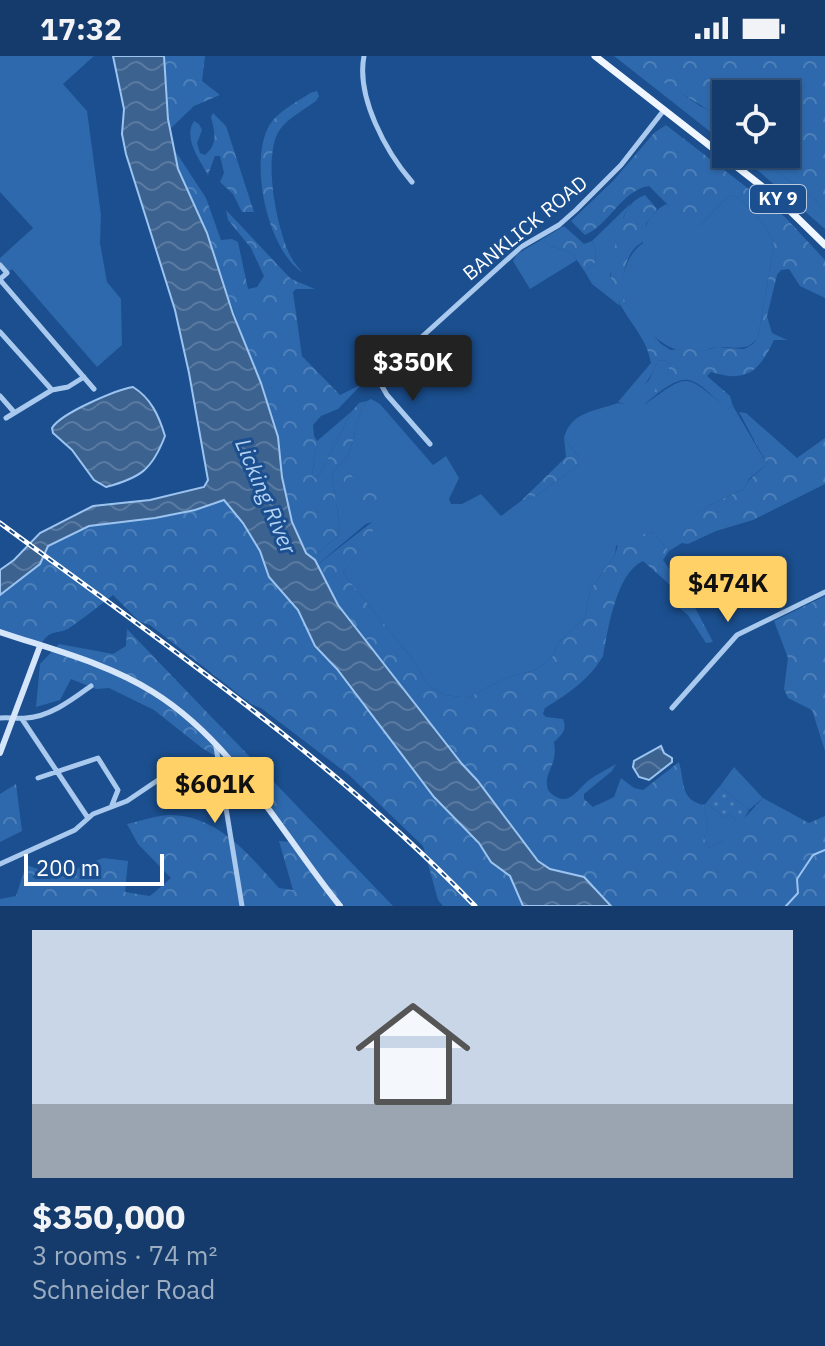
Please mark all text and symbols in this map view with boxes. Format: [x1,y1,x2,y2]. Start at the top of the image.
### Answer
text: 17:32 [40,9,122,48]
map controls [712,80,800,168]
button: locate [712,80,800,168]
street label: BANKLICK ROAD [457,169,593,286]
road number: KY 9 [750,185,806,213]
pin: $350K [357,335,469,403]
text: $350K [373,344,453,378]
water label: Licking River [229,434,304,559]
pin: $474K [672,556,784,624]
text: $474K [688,565,768,599]
pin: $601K [159,757,271,825]
text: $601K [175,766,255,800]
scale bar [24,850,164,886]
text: 200 m [36,853,100,882]
icon: home [341,982,485,1126]
text: $350,000 [32,1194,185,1238]
text: 3 rooms · 74 m² [32,1238,217,1272]
text: Schneider Road [32,1272,215,1306]

